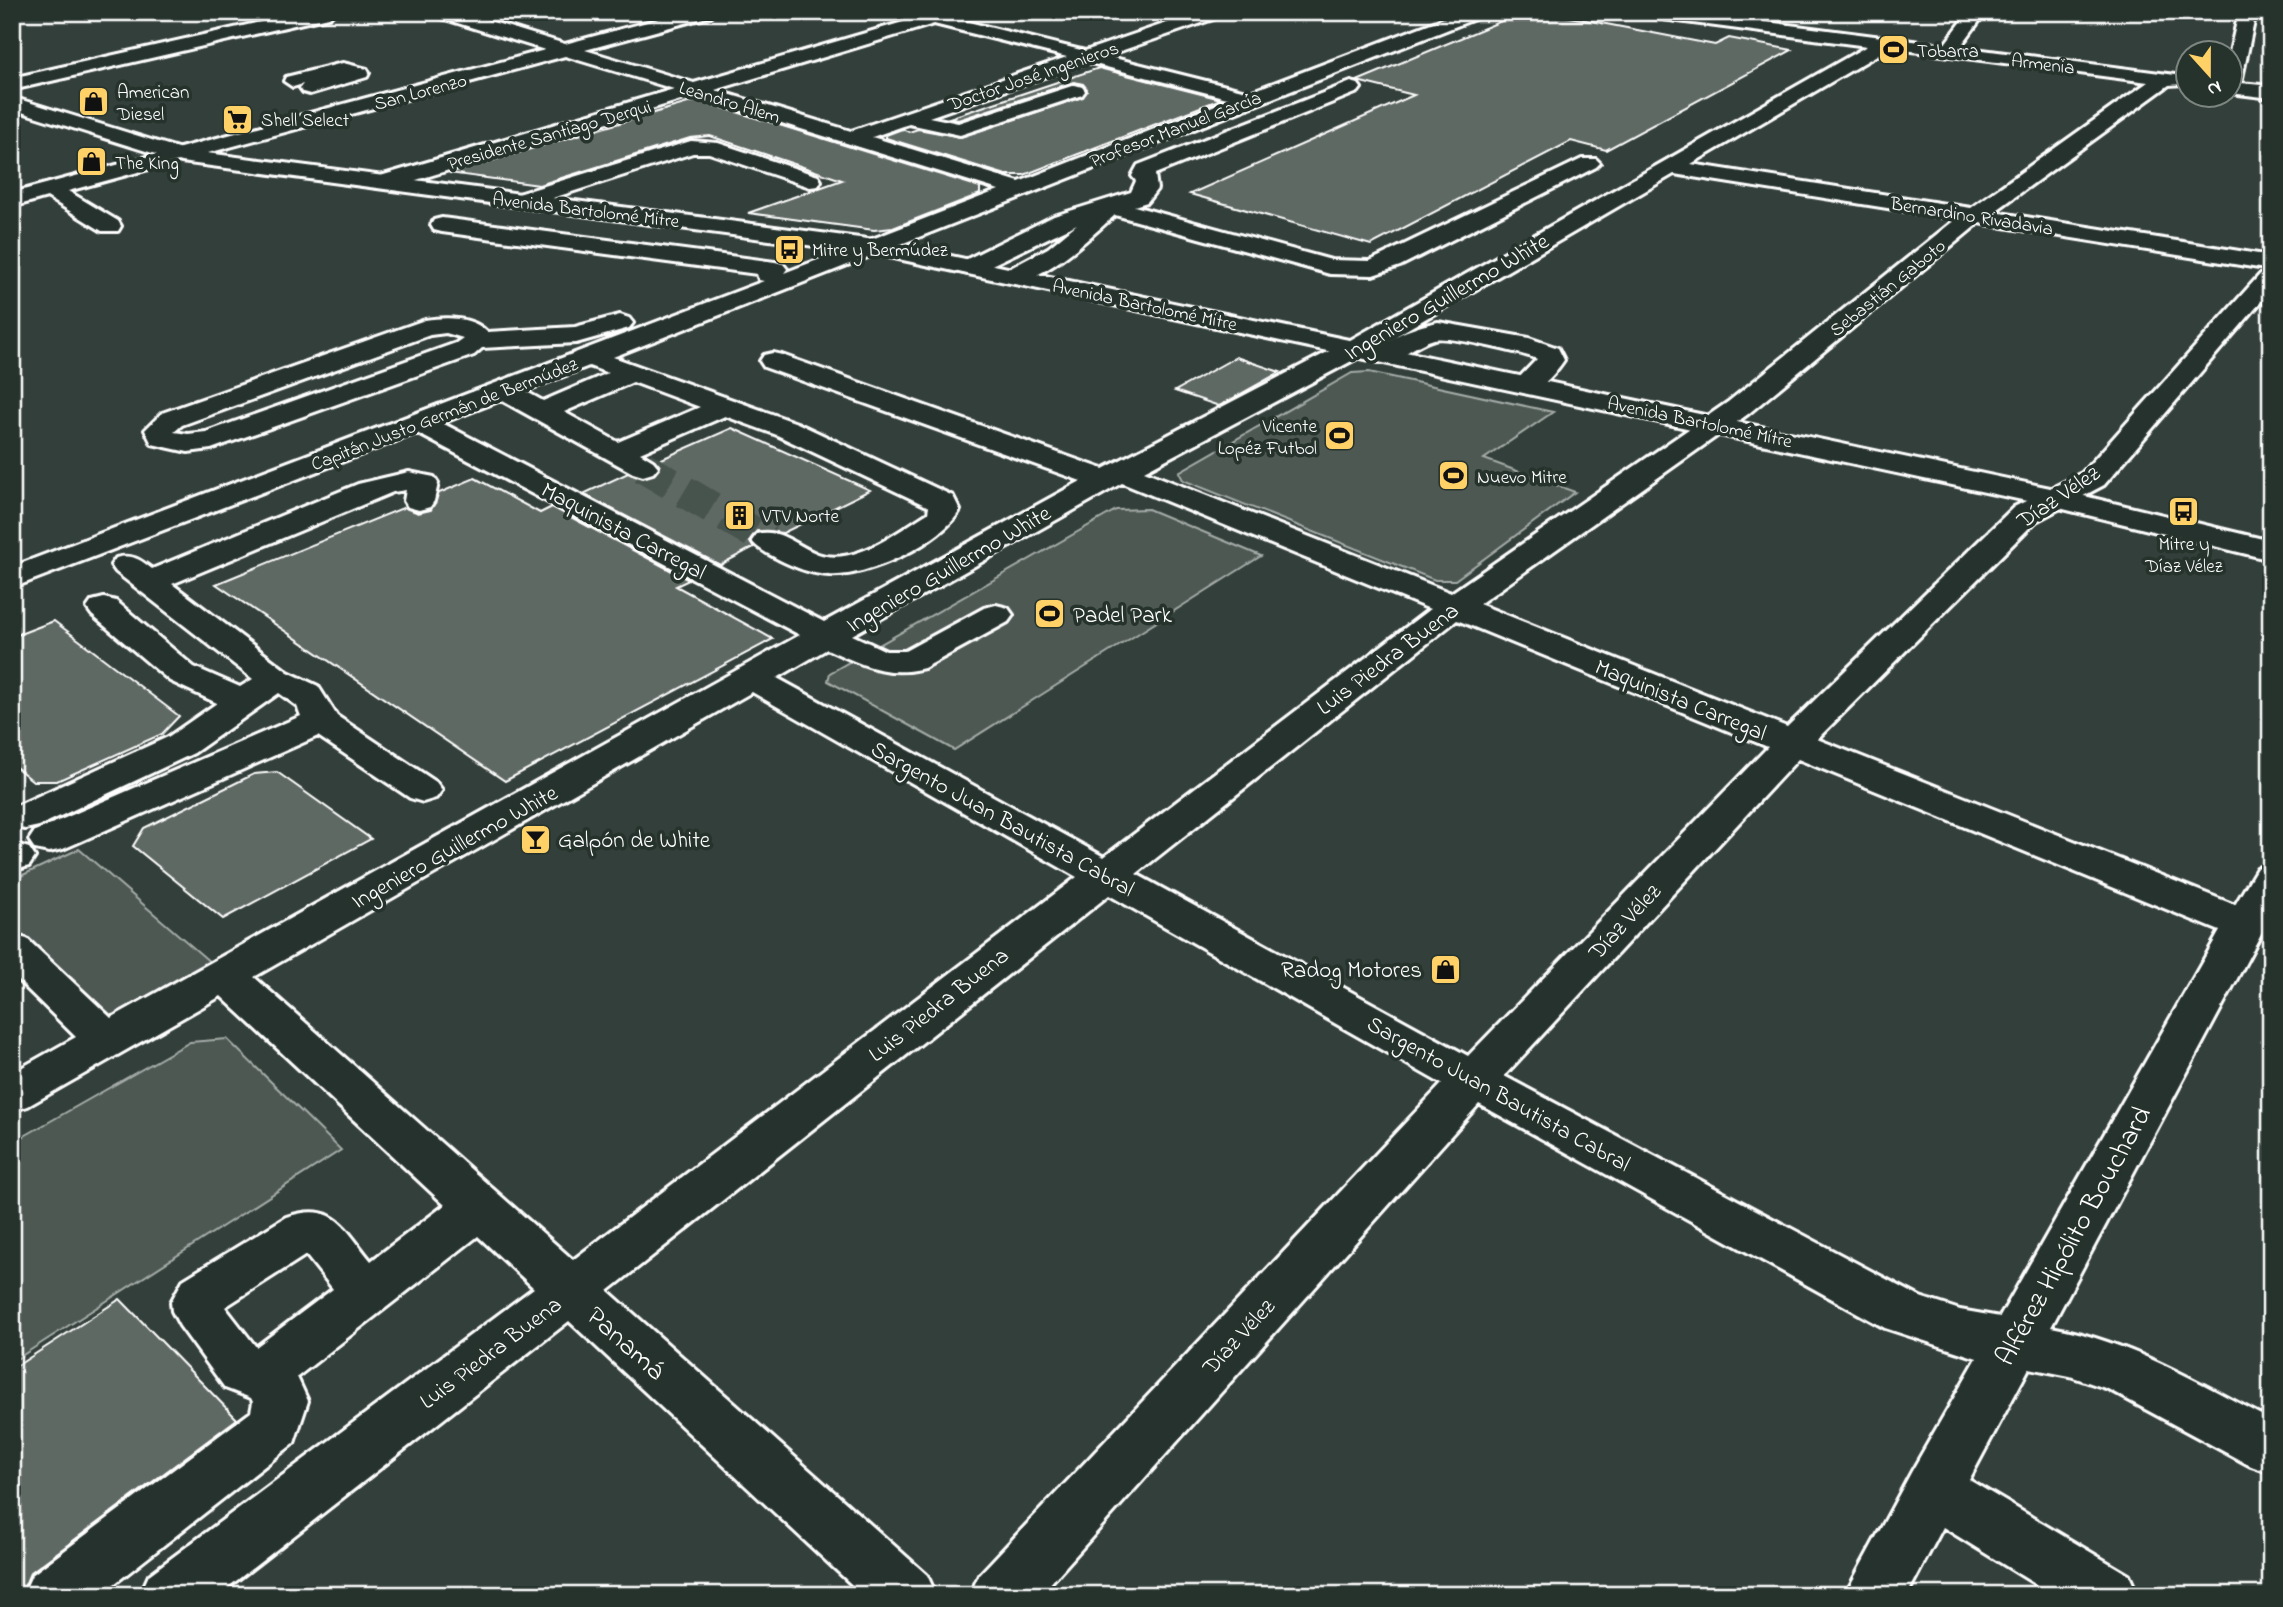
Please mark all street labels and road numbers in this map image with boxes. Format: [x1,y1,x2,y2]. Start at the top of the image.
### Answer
street label: Doctor José Ingenieros [944,35,1123,121]
street label: Armenia [2009,48,2076,83]
street label: San Lorenzo [371,68,470,119]
street label: Leandro Alem [675,75,783,132]
street label: Profesor Manuel García [1086,85,1266,176]
street label: Presidente Santiago Derqui [444,94,655,180]
street label: Avenida Bartolomé Mitre [491,187,681,236]
street label: Bernardino Rivadavia [1887,191,2055,244]
street label: Ingeniero Guillermo White [1339,226,1557,371]
street label: Sebastián Gaboto [1825,234,1953,344]
street label: Avenida Bartolomé Mitre [1050,274,1240,339]
street label: Capitán Justo Germán de Bermúdez [308,352,582,479]
street label: Avenida Bartolomé Mitre [1605,391,1795,456]
street label: Díaz Vélez [2010,458,2108,539]
street label: Maquinista Carregal [534,475,711,591]
street label: Ingeniero Guillermo White [841,498,1059,643]
street label: Luis Piedra Buena [1311,596,1466,724]
street label: Maquinista Carregal [1589,652,1771,752]
street label: Sargento Juan Bautista Cabral [864,734,1140,907]
street label: Ingeniero Guillermo White [346,777,565,920]
street label: Díaz Vélez [1581,877,1670,969]
street label: Luis Piedra Buena [862,941,1017,1071]
street label: Sargento Juan Bautista Cabral [1360,1009,1636,1182]
street label: Alférez Hipólito Bouchard [1987,1099,2164,1374]
street label: Luis Piedra Buena [414,1290,569,1418]
street label: Díaz Vélez [1195,1292,1284,1384]
street label: Panamá [576,1298,673,1391]

